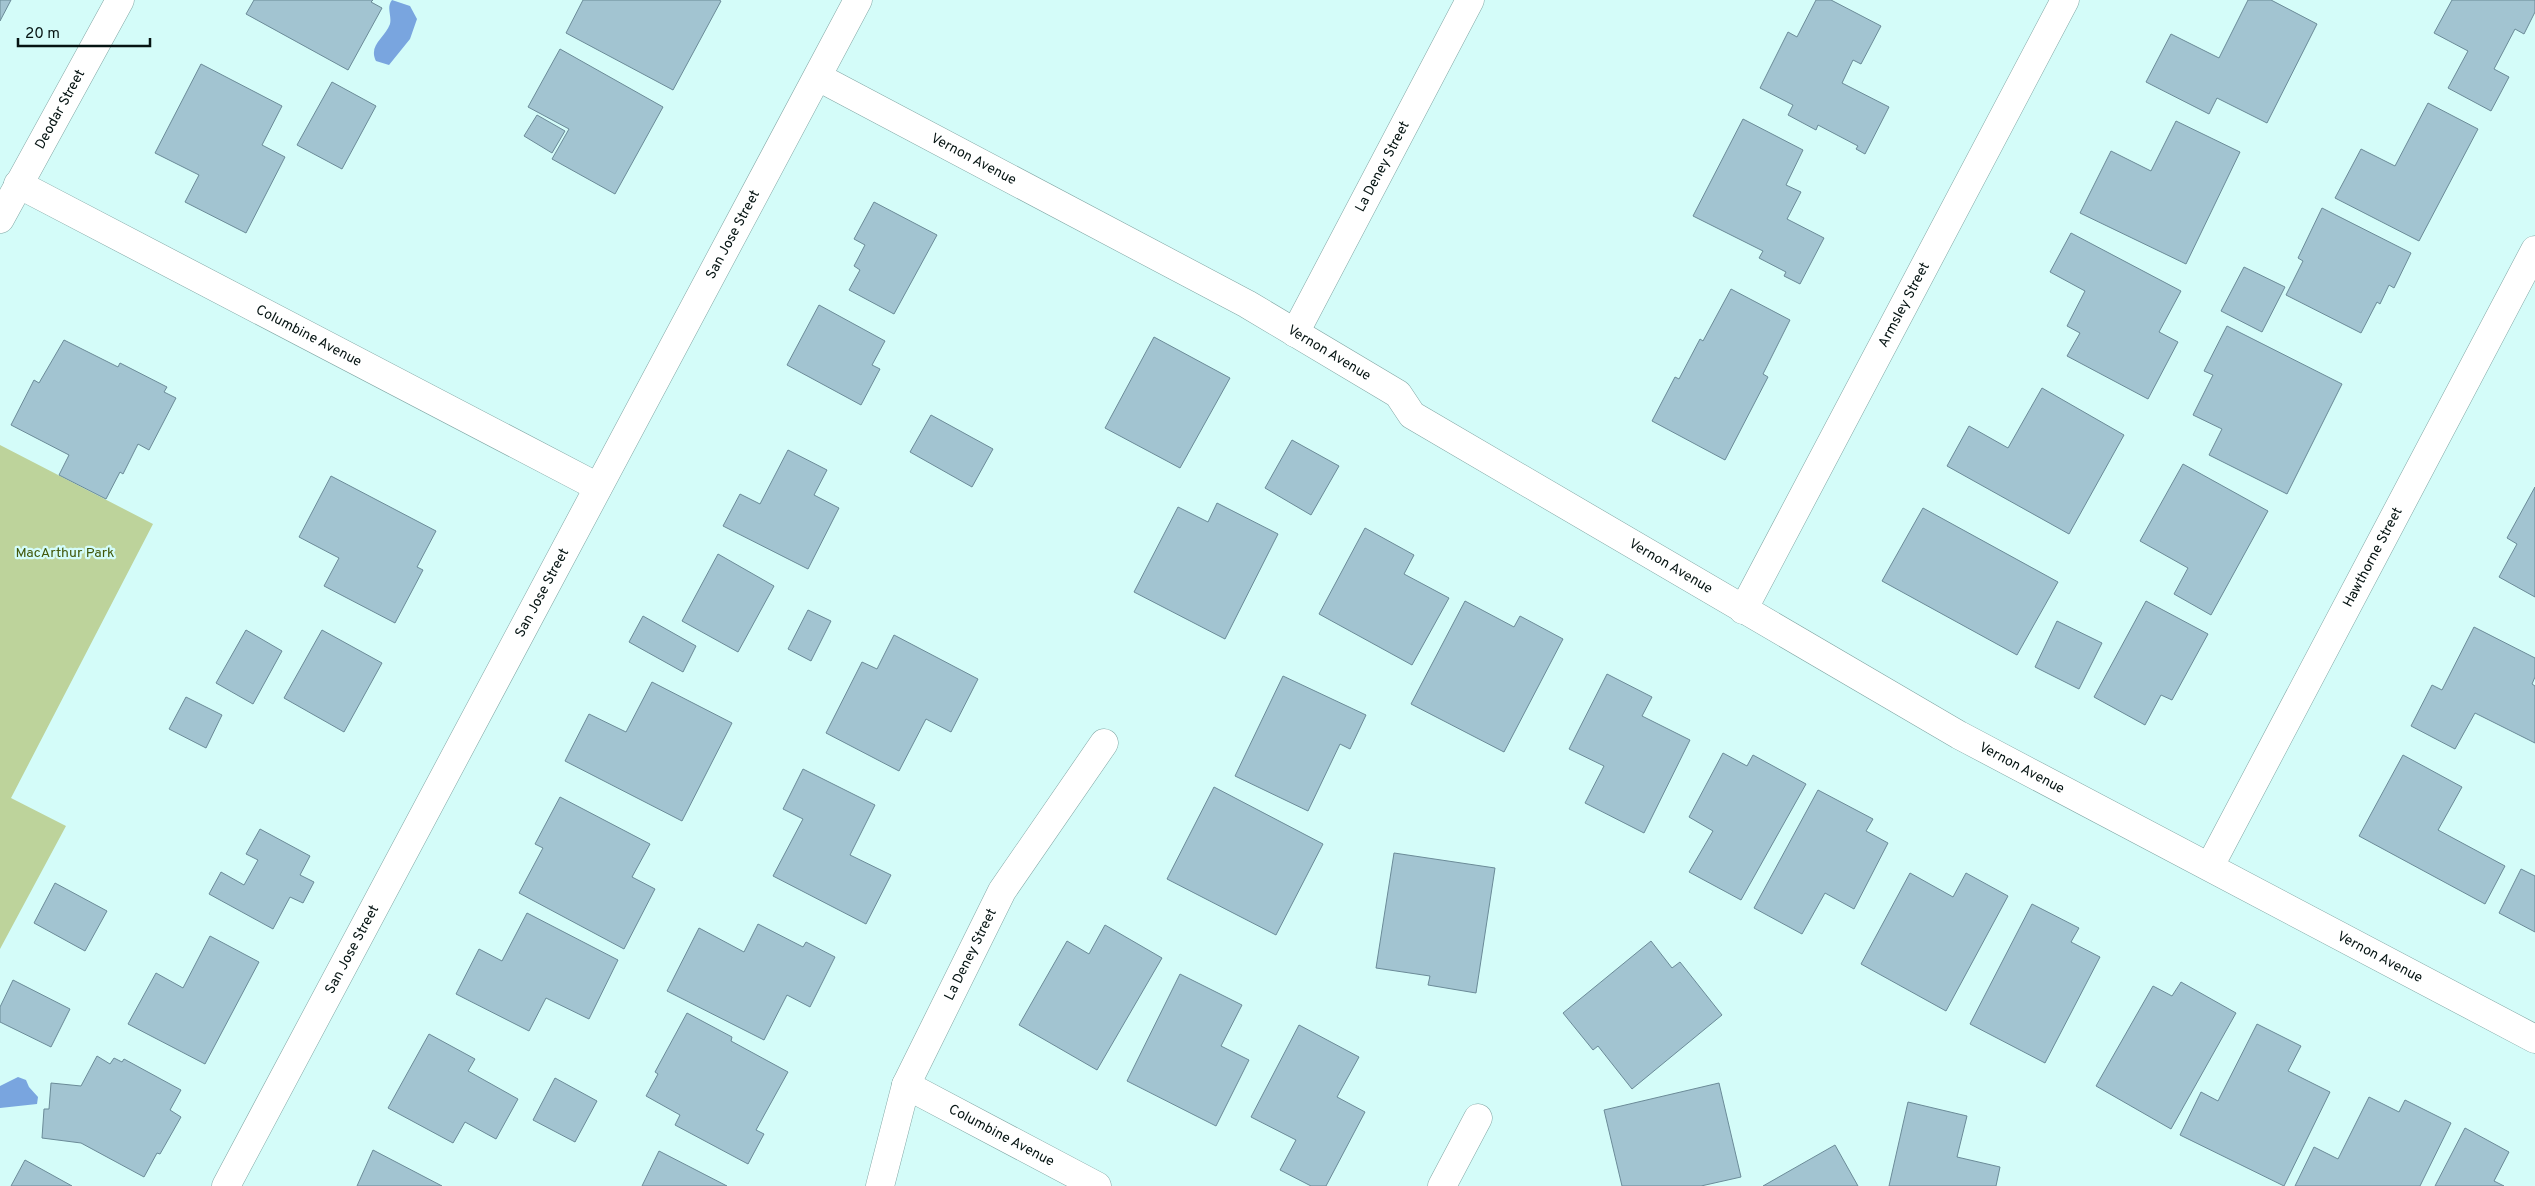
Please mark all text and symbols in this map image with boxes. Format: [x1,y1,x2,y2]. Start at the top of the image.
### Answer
scale bar [18,15,150,47]
text: 20 m [25,25,60,44]
street label: Deodar Street [31,67,89,152]
street label: La Deney Street [1352,118,1413,215]
street label: Vernon Avenue [928,130,1019,189]
street label: San Jose Street [702,187,764,282]
street label: Armsley Street [1875,260,1933,350]
street label: Columbine Avenue [253,301,365,371]
street label: Vernon Avenue [1284,322,1374,384]
street label: Hawthorne Street [2340,504,2406,610]
street label: Vernon Avenue [1626,535,1716,597]
park label: MacArthur Park [15,545,115,562]
street label: San Jose Street [511,546,573,640]
street label: Vernon Avenue [1976,739,2067,798]
street label: San Jose Street [321,902,383,997]
street label: La Deney Street [941,906,1000,1003]
street label: Vernon Avenue [2334,928,2426,987]
street label: Columbine Avenue [946,1101,1057,1170]

